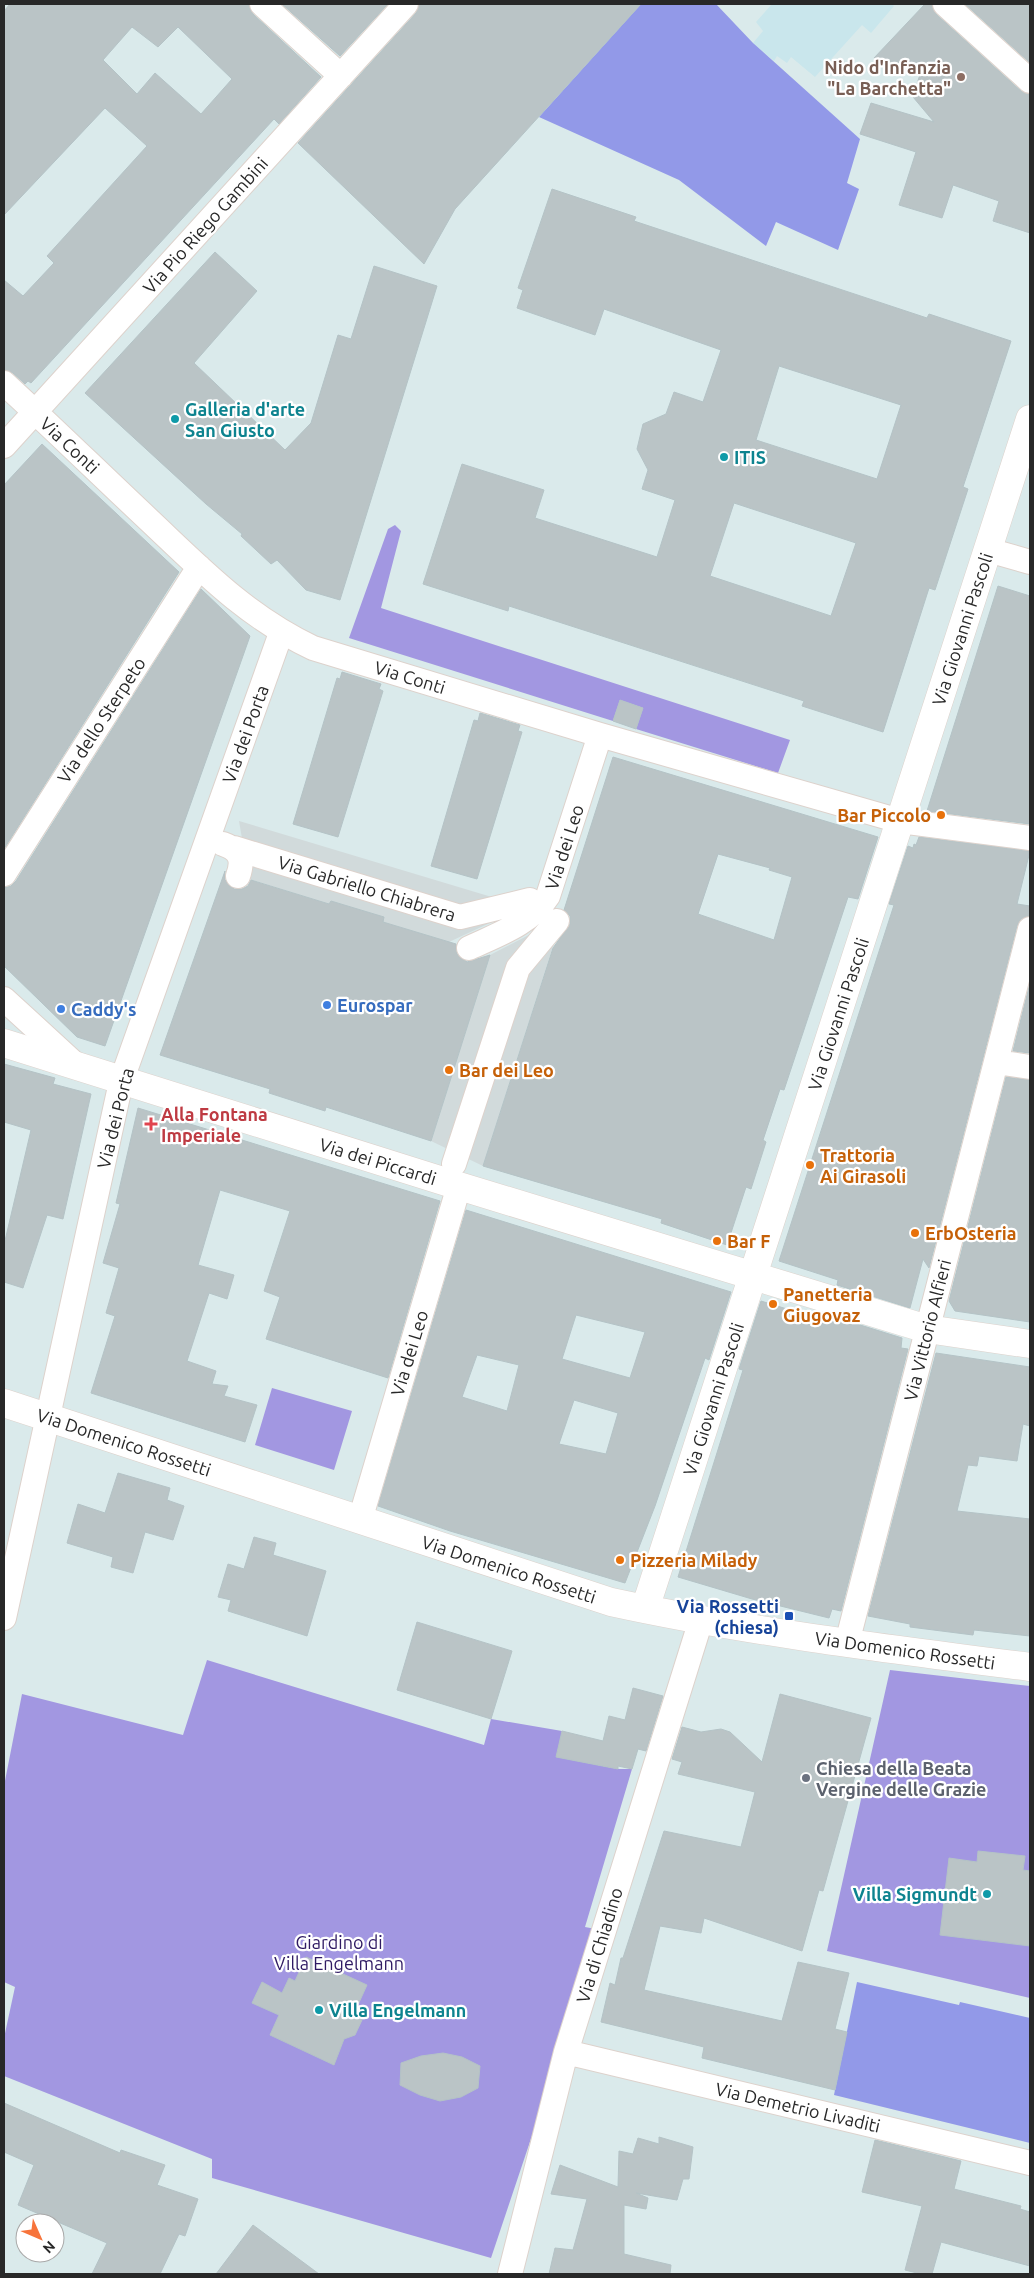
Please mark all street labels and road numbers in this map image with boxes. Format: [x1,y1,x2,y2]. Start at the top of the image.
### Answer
street label: Via Pio Riego Gambini [139,153,271,297]
street label: Via Conti [36,413,104,477]
street label: Via Giovanni Pascoli [928,550,996,708]
street label: Via dello Sterpeto [53,654,149,786]
street label: Via Conti [372,657,448,697]
street label: Via dei Porta [218,682,272,786]
street label: Via dei Leo [541,802,587,892]
street label: Via Gabriello Chiabrera [276,851,458,925]
street label: Via Giovanni Pascoli [804,935,872,1093]
street label: Via dei Porta [93,1066,137,1170]
street label: Via dei Piccardi [317,1134,439,1188]
street label: Via Vittorio Alfieri [900,1257,954,1403]
street label: Via dei Leo [387,1308,431,1398]
street label: Via Giovanni Pascoli [679,1320,747,1478]
street label: Via Domenico Rossetti [34,1404,214,1480]
street label: Via Domenico Rossetti [419,1531,599,1607]
street label: Via Domenico Rossetti [814,1627,996,1673]
street label: Via di Chiadino [572,1885,626,2005]
street label: Via Demetrio Livaditi [714,2078,882,2136]

